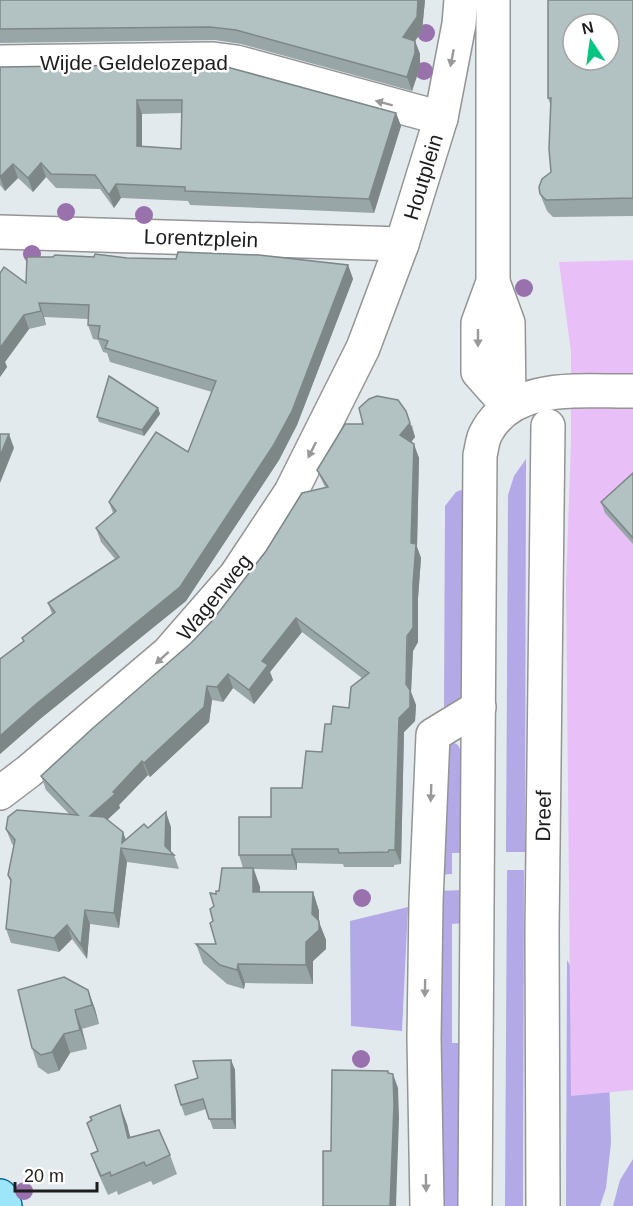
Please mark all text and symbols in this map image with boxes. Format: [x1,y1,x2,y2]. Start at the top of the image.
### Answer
north arrow [561,12,621,72]
text: N [580,18,595,37]
one-way arrow [447,48,456,67]
street label: Wijde Geldelozepad [40,51,228,74]
one-way arrow [375,98,393,107]
street label: Houtplein [399,131,447,223]
street label: Lorentzplein [143,225,259,251]
one-way arrow [473,329,483,348]
one-way arrow [307,441,317,458]
street label: Wagenweg [172,549,256,645]
one-way arrow [155,651,170,664]
one-way arrow [426,784,435,803]
street label: Dreef [531,790,555,842]
one-way arrow [420,978,430,997]
scale bar [15,1155,98,1193]
text: 20 m [24,1166,64,1186]
one-way arrow [422,1173,431,1192]

